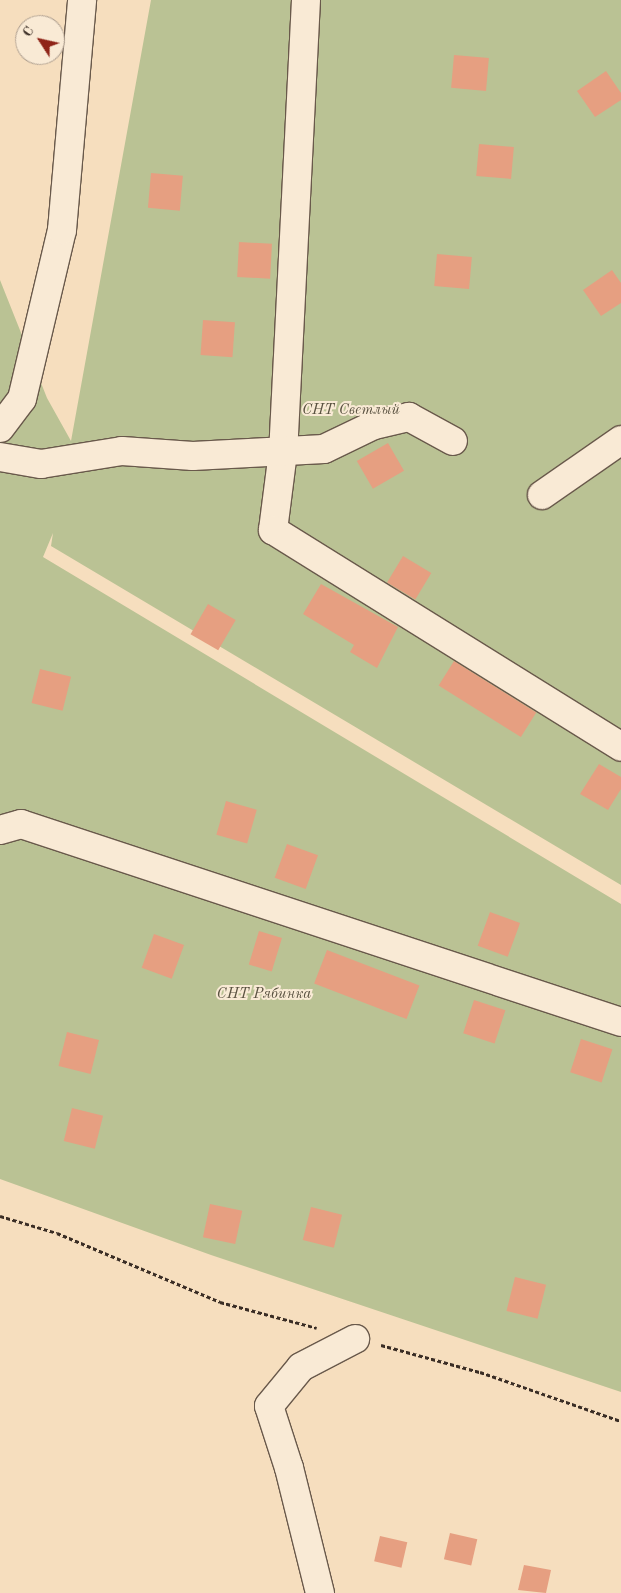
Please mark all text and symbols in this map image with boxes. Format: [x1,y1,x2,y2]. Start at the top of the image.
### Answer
north arrow [15,15,65,65]
text: С [20,24,37,40]
park label: СНТ Светлый [302,402,400,420]
park label: СНТ Рябинка [217,986,311,1004]

